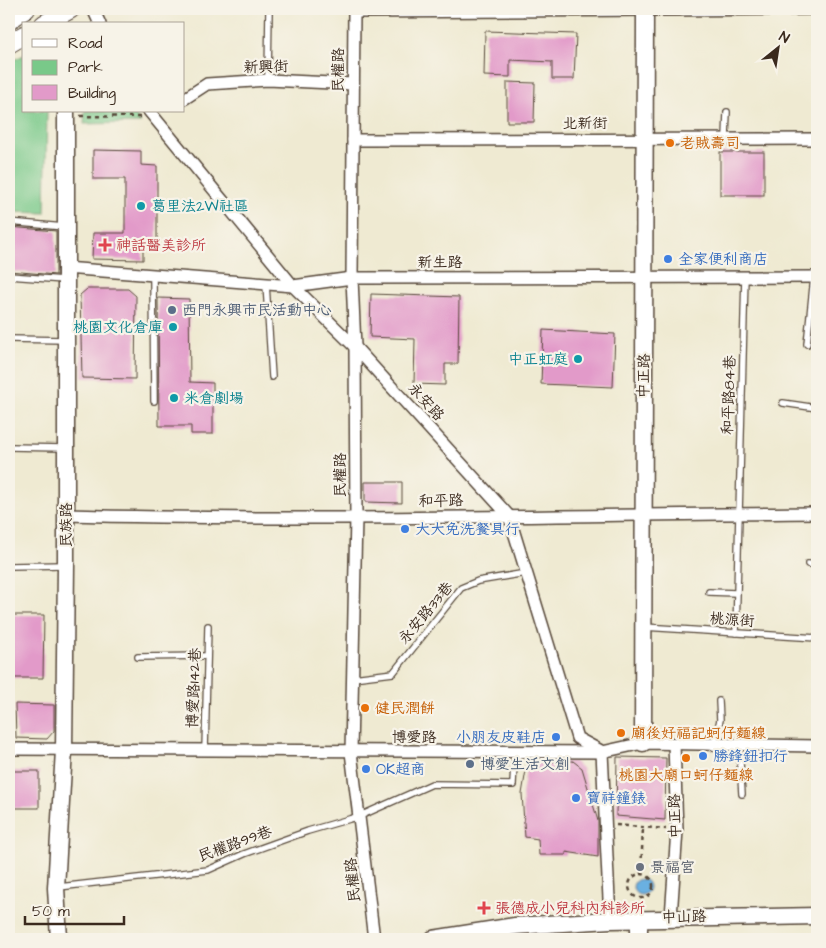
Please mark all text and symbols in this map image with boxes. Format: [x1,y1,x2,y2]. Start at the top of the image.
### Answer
legend [22,22,185,112]
north arrow [754,22,804,72]
text: N [775,27,793,49]
text: Road [68,33,103,54]
street label: 民權路 [328,47,349,93]
street label: 新興街 [243,56,289,78]
text: Park [68,57,103,78]
text: Building [68,83,116,105]
street label: 北新街 [562,113,608,134]
place label: 老賊壽司 [680,133,740,154]
marker: 老賊壽司 [664,137,676,149]
place label: 葛里法2W社區 [151,196,249,217]
marker: 葛里法2W社區 [135,200,147,212]
place label: 神話醫美診所 [116,235,206,256]
marker: 神話醫美診所 [98,238,112,252]
place label: 全家便利商店 [678,249,768,270]
street label: 新生路 [417,252,463,273]
marker: 全家便利商店 [662,253,674,265]
place label: 西門永興市民活動中心 [182,300,332,321]
marker: 西門永興市民活動中心 [166,304,178,316]
place label: 桃園文化倉庫 [73,317,163,338]
marker: 桃園文化倉庫 [167,321,179,333]
place label: 中正虹庭 [508,349,568,370]
marker: 中正虹庭 [572,353,584,365]
street label: 中正路 [633,353,655,399]
street label: 和平路84巷 [717,355,741,435]
street label: 永安路 [403,378,449,426]
place label: 米倉劇場 [184,388,244,409]
marker: 米倉劇場 [168,392,180,404]
street label: 民權路 [330,452,351,498]
street label: 和平路 [418,490,464,512]
street label: 民族路 [56,502,77,548]
place label: 大大免洗餐具行 [415,519,520,540]
marker: 大大免洗餐具行 [399,523,411,535]
street label: 永安路33巷 [394,577,458,649]
street label: 桃源街 [709,608,755,632]
street label: 博愛路142巷 [182,647,206,729]
place label: 健民潤餅 [375,698,435,719]
marker: 健民潤餅 [359,702,371,714]
place label: 廟後好福記蚵仔麵線 [631,723,766,744]
street label: 博愛路 [391,727,437,748]
place label: 小朋友皮鞋店 [456,727,546,748]
marker: 廟後好福記蚵仔麵線 [615,727,627,739]
marker: 小朋友皮鞋店 [550,731,562,743]
place label: 勝鋒鈕扣行 [713,746,788,767]
marker: 勝鋒鈕扣行 [697,750,709,762]
marker: 桃園大廟口蚵仔麵線 [680,752,692,764]
place label: 博愛生活文創 [480,754,570,775]
marker: 博愛生活文創 [464,758,476,770]
place label: OK超商 [376,759,425,780]
marker: OK超商 [360,763,372,775]
place label: 桃園大廟口蚵仔麵線 [618,765,754,786]
place label: 寶祥鐘錶 [586,788,646,809]
marker: 寶祥鐘錶 [570,792,582,804]
street label: 中正路 [664,793,686,839]
street label: 民權路99巷 [195,821,275,867]
street label: 民權路 [340,857,366,903]
place label: 景福宮 [650,857,695,878]
marker: 景福宮 [634,861,646,873]
scale bar [25,893,124,925]
place label: 張德成小兒科內科診所 [495,898,645,919]
text: 50 m [32,901,70,922]
marker: 張德成小兒科內科診所 [477,901,491,915]
street label: 中山路 [661,906,707,928]

